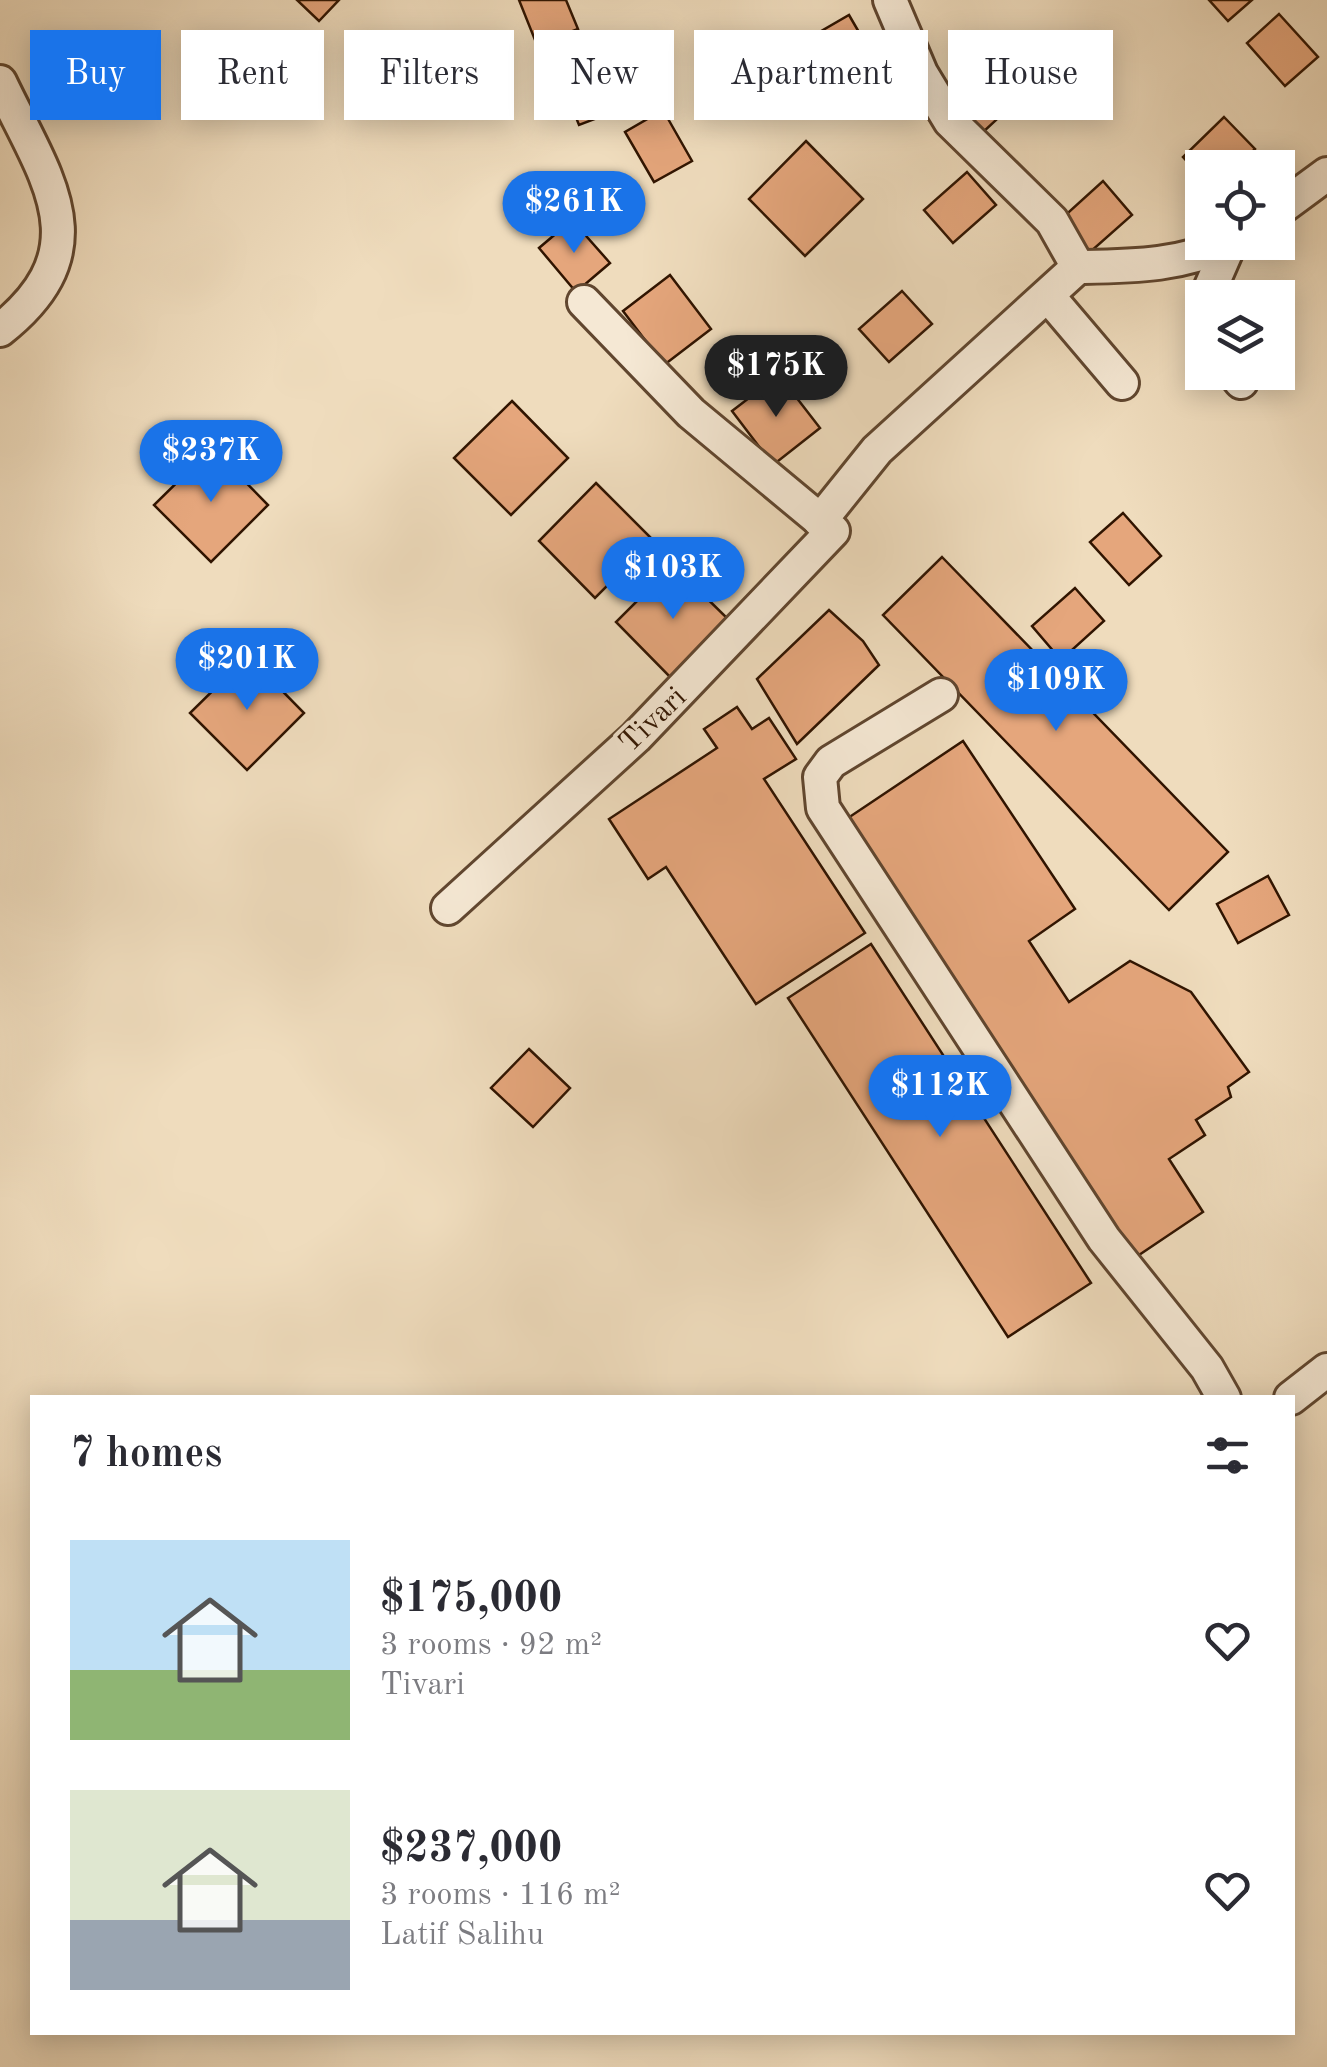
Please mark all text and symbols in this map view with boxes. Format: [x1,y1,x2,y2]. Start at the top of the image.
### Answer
chip: Buy [30,30,161,120]
chip: Rent [181,30,324,120]
chip: Filters [344,30,514,120]
chip: New [534,30,674,120]
chip: Apartment [694,30,928,120]
chip: House [948,30,1113,120]
map controls [1185,150,1295,390]
button: locate [1185,150,1295,260]
pin: $261K [504,171,644,256]
text: $261K [525,187,623,219]
button: layers [1185,280,1295,390]
pin: $175K [706,335,846,420]
text: $175K [727,351,825,383]
pin: $237K [141,420,281,505]
text: $237K [162,436,260,468]
pin: $103K [603,537,743,622]
text: $103K [624,553,722,585]
pin: $201K [177,628,317,713]
text: $201K [198,644,296,676]
pin: $109K [986,649,1126,734]
text: $109K [1007,665,1105,697]
street label: Tivari [614,682,692,759]
pin: $112K [870,1055,1010,1140]
text: $112K [891,1071,989,1103]
icon: filters [1200,1428,1255,1483]
text: 7 homes [70,1434,222,1476]
text: $175,000 [380,1579,562,1621]
icon: home [150,1580,270,1700]
icon: heart [1200,1613,1255,1668]
text: 3 rooms · 92 m² [380,1630,602,1662]
text: Tivari [380,1670,465,1702]
text: $237,000 [380,1829,562,1871]
icon: home [150,1830,270,1950]
icon: heart [1200,1863,1255,1918]
text: 3 rooms · 116 m² [380,1880,621,1912]
text: Latif Salihu [380,1920,544,1952]

